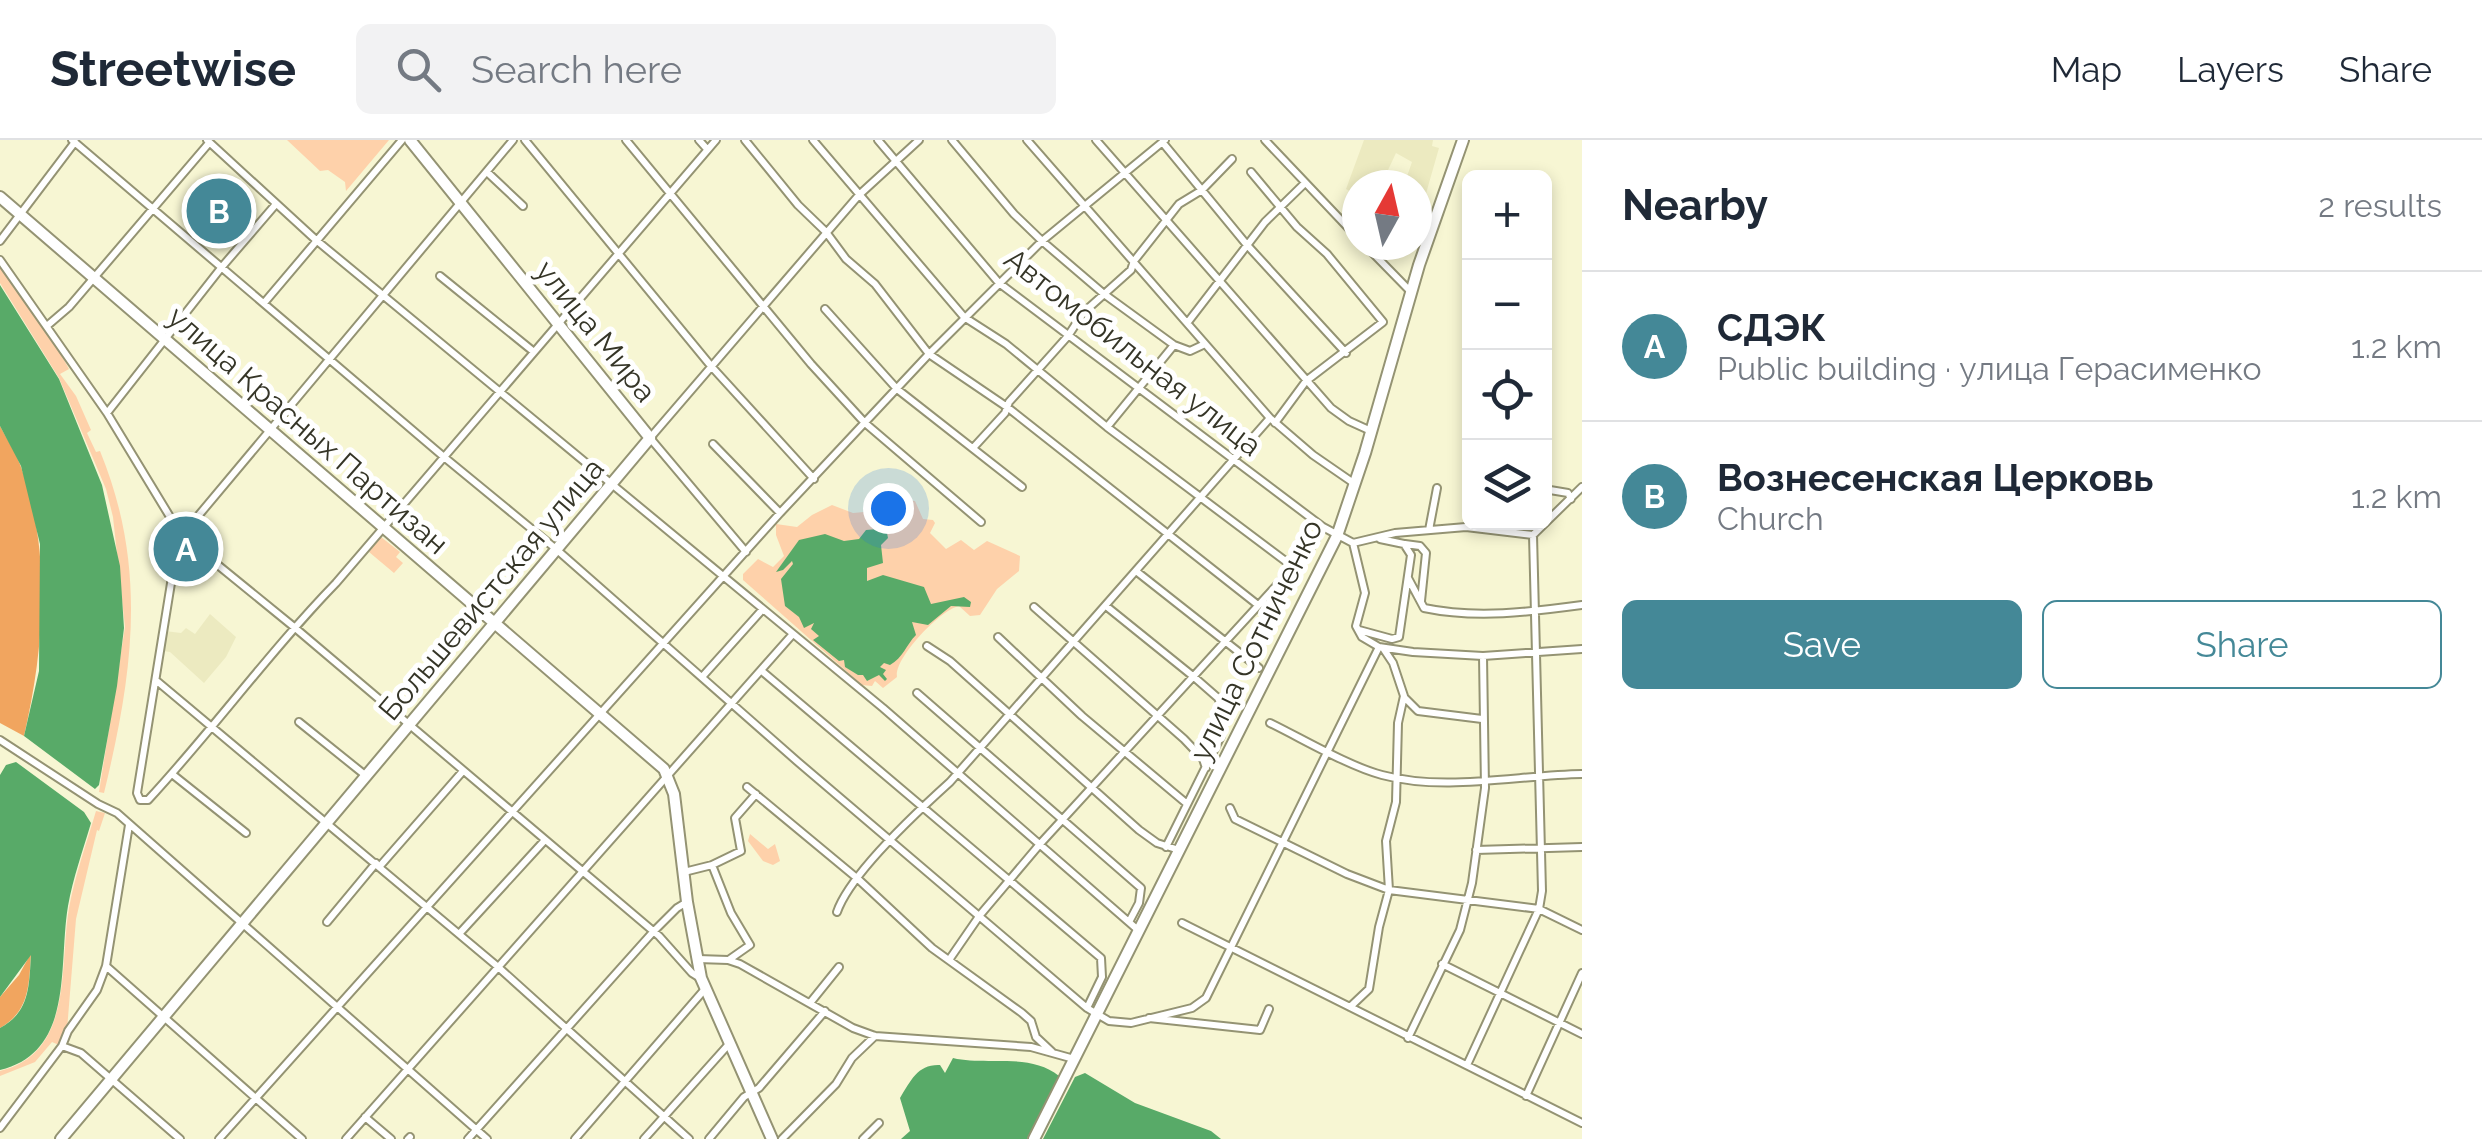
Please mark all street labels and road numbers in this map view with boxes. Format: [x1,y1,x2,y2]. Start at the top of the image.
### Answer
street label: Автомобильная улица [998,241,1268,463]
street label: улица Мира [528,253,664,409]
street label: улица Красных Партизан [161,299,455,561]
street label: Большевистская улица [371,451,611,727]
street label: улица Сотниченко [1182,514,1330,766]

